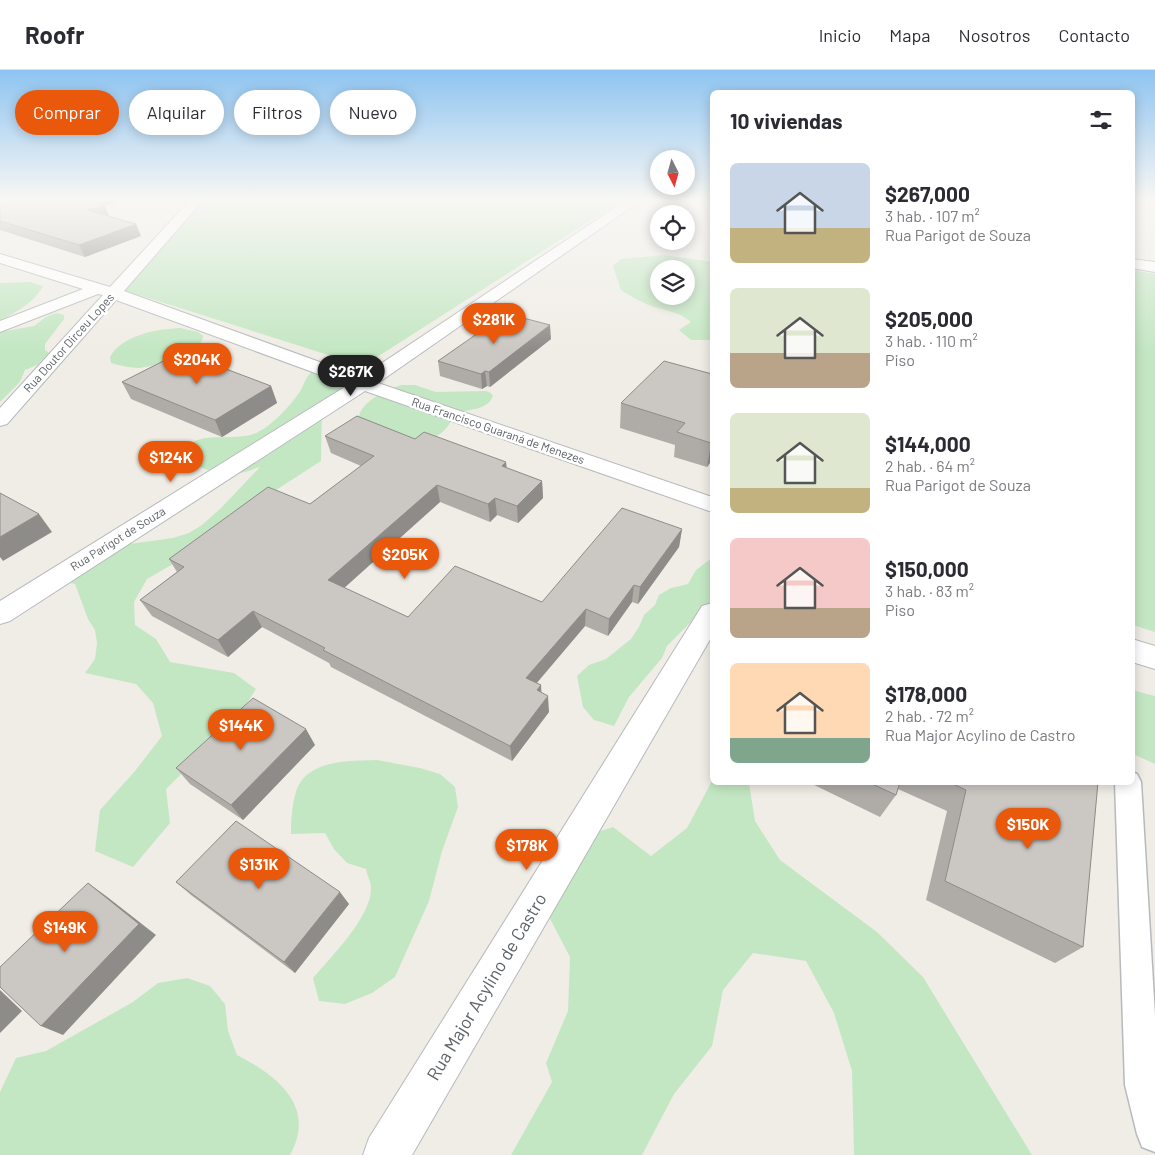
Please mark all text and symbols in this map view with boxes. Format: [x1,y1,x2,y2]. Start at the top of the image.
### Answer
text: Roofr [25,20,84,49]
text: Inicio [819,24,861,46]
text: Mapa [889,24,931,46]
text: Nosotros [959,24,1030,46]
text: Contacto [1058,24,1130,46]
chip: Comprar [15,90,119,135]
chip: Alquilar [129,90,224,135]
chip: Filtros [234,90,320,135]
chip: Nuevo [330,90,416,135]
icon: filters [1087,106,1115,134]
text: 10 viviendas [730,108,843,133]
north arrow [650,150,695,195]
map controls [650,150,695,305]
text: $267,000 [885,181,970,206]
icon: home [770,183,830,243]
button: locate [650,205,695,250]
text: 3 hab. · 107 m² [885,206,980,225]
text: Rua Parigot de Souza [885,225,1031,244]
button: layers [650,260,695,305]
street label: Rua Doutor Dirceu Lopes [20,290,117,395]
pin: $281K [459,302,529,345]
text: $205,000 [885,306,973,331]
icon: home [770,308,830,368]
text: $281K [473,309,515,328]
text: 3 hab. · 110 m² [885,331,978,350]
pin: $204K [162,342,232,385]
text: $204K [174,349,220,368]
text: Piso [885,350,915,369]
pin: $267K [316,354,386,397]
text: $267K [329,361,373,380]
street label: Rua Francisco Guaraná de Menezes [410,394,587,466]
text: $144,000 [885,431,971,456]
icon: home [770,433,830,493]
pin: $124K [136,440,206,483]
text: $124K [149,447,193,466]
text: 2 hab. · 64 m² [885,456,975,475]
text: Rua Parigot de Souza [885,475,1031,494]
street label: Rua Parigot de Souza [67,503,168,573]
pin: $205K [370,538,440,580]
text: $205K [382,544,428,563]
text: $150,000 [885,556,969,581]
icon: home [770,558,830,618]
text: 3 hab. · 83 m² [885,581,974,600]
text: Piso [885,600,915,619]
text: $178,000 [885,681,967,706]
icon: home [770,683,830,743]
text: 2 hab. · 72 m² [885,706,974,725]
pin: $144K [206,708,276,751]
text: $144K [219,715,263,734]
text: Rua Major Acylino de Castro [885,725,1076,744]
pin: $150K [993,808,1063,850]
text: $150K [1007,814,1049,833]
pin: $178K [492,828,562,871]
text: $178K [506,835,548,854]
pin: $131K [224,848,294,890]
text: $131K [239,854,279,873]
street label: Rua Major Acylino de Castro [422,889,551,1084]
pin: $149K [30,910,100,953]
text: $149K [43,917,87,936]

